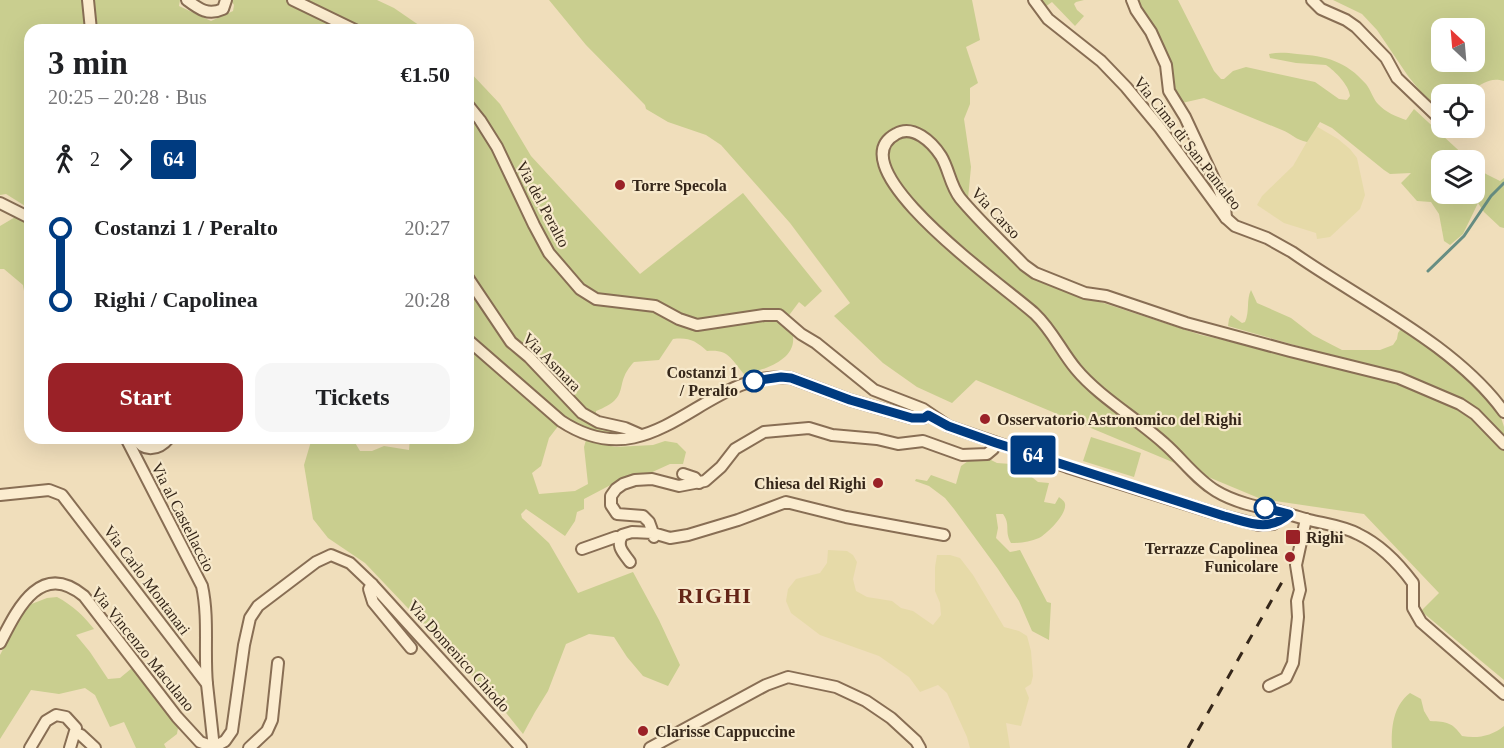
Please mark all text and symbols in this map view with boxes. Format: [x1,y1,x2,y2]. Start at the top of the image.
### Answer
north arrow [1431,18,1485,72]
map controls [1431,18,1485,204]
text: 3 min [48,45,128,81]
text: €1.50 [401,62,450,87]
street label: Via Cima di San Pantaleo [1131,73,1245,213]
button: locate [1431,84,1485,138]
text: 20:25 – 20:28 · Bus [48,86,207,108]
icon: walk [48,143,81,176]
icon: forward [109,143,142,176]
text: 64 [163,147,184,171]
text: 2 [90,148,100,170]
button: layers [1431,150,1485,204]
street label: Via del Peralto [513,158,573,250]
place label: Torre Specola [632,177,727,195]
marker: Torre Specola [613,178,627,192]
street label: Via Carso [968,184,1024,242]
text: Costanzi 1 / Peralto [94,215,278,240]
text: 20:27 [404,217,450,239]
text: Righi / Capolinea [94,287,258,312]
text: 20:28 [404,289,450,311]
street label: Via Asmara [519,329,585,395]
button: Start [48,363,243,432]
button: Tickets [255,363,450,432]
place label: Costanzi 1 / Peralto [666,364,738,399]
marker: Costanzi 1 / Peralto [743,370,765,392]
place label: Osservatorio Astronomico del Righi [997,411,1242,429]
marker: Osservatorio Astronomico del Righi [978,412,992,426]
line badge: 64 [1006,436,1060,474]
text: 64 [1023,443,1044,467]
street label: Via al Castellaccio [148,460,218,574]
place label: Chiesa del Righi [754,475,867,493]
marker: Chiesa del Righi [871,476,885,490]
unlabelled marker [1254,497,1276,519]
street label: Via Carlo Montanari [100,522,194,638]
marker: Righi [1284,528,1302,546]
place label: Righi [1306,529,1344,547]
place label: Terrazze Capolinea Funicolare [1145,540,1278,575]
marker: Terrazze Capolinea Funicolare [1283,550,1297,564]
district label: RIGHI [678,583,752,608]
street label: Via Vincenzo Maculano [88,584,198,714]
street label: Via Domenico Chiodo [405,597,513,715]
place label: Clarisse Cappuccine [655,723,795,741]
marker: Clarisse Cappuccine [636,724,650,738]

